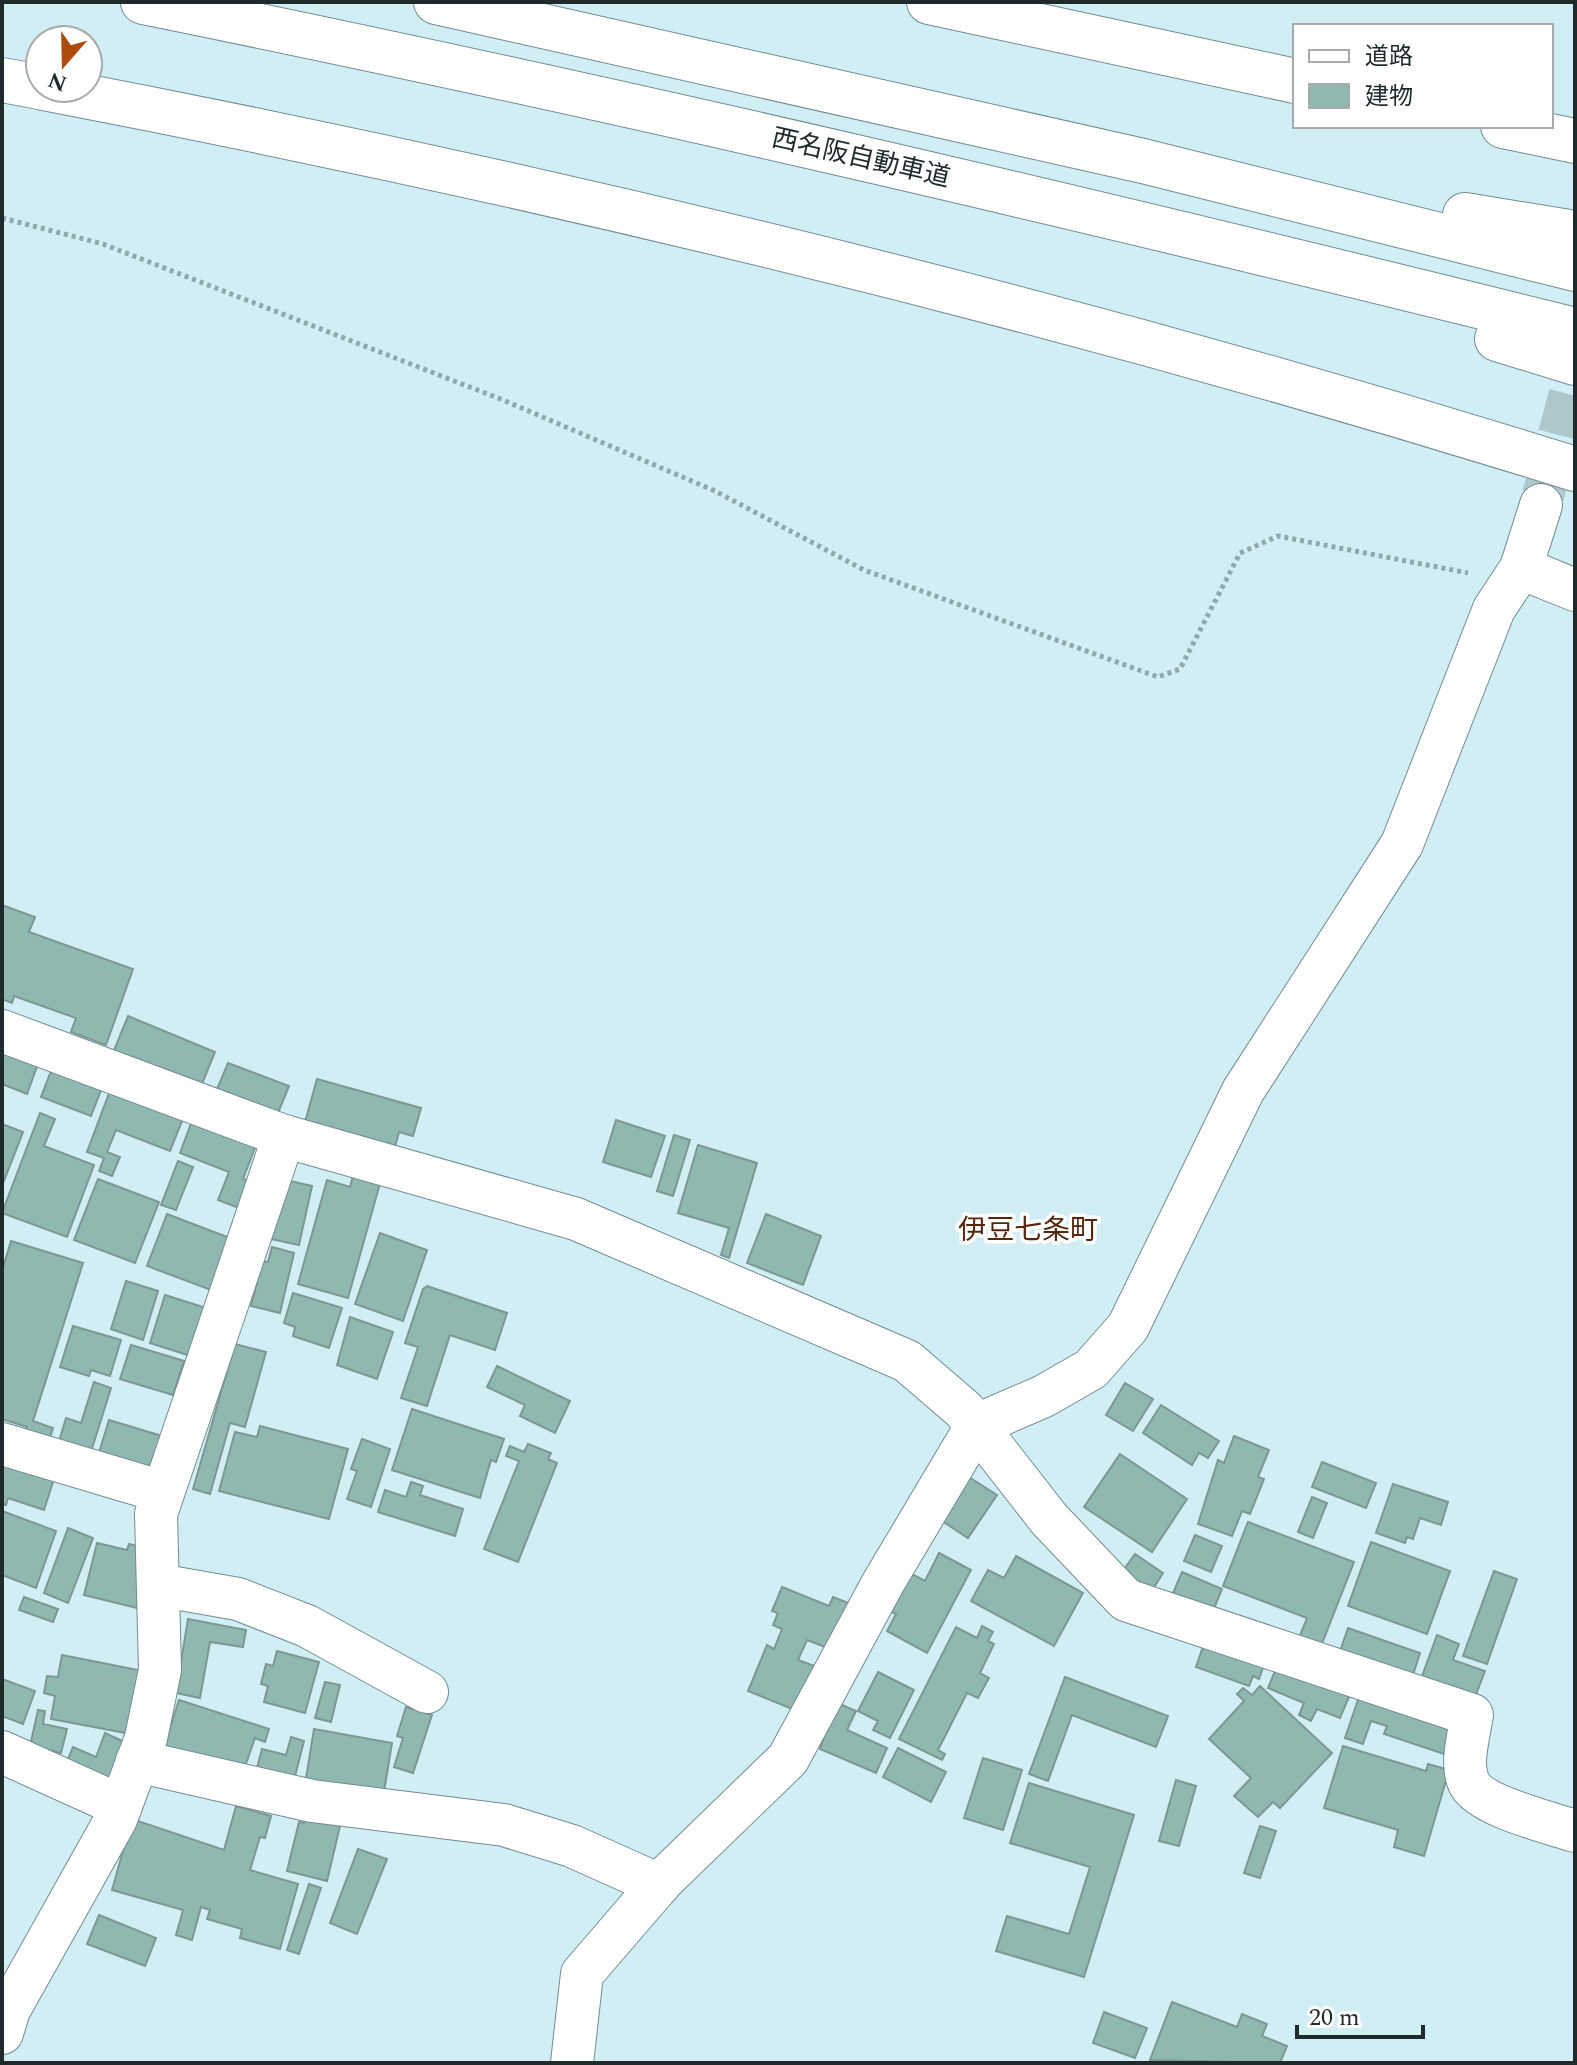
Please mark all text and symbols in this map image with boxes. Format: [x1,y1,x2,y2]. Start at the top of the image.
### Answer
north arrow [24,24,104,104]
legend [1293,24,1553,128]
text: 道路 [1365,39,1413,75]
text: N [44,63,72,100]
text: 建物 [1365,79,1413,115]
street label: 西名阪自動車道 [768,118,954,198]
district label: 伊豆七条町 [958,1209,1098,1252]
scale bar [1297,1989,1423,2039]
text: 20 m [1309,2000,1360,2036]

